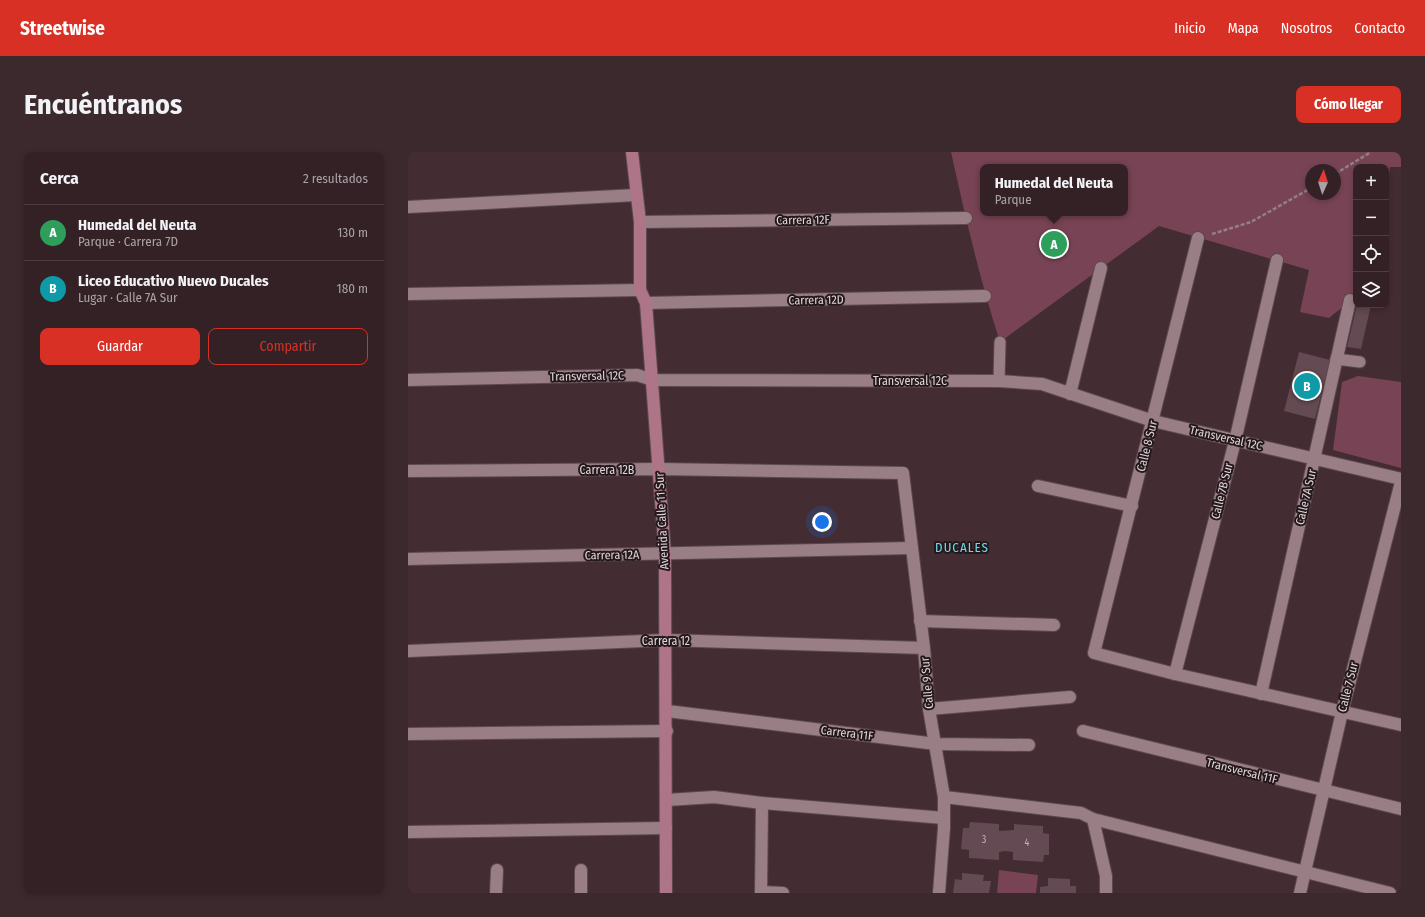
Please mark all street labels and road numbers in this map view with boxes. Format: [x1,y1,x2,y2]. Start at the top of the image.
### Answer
street label: Carrera 12F [776,213,831,227]
street label: Carrera 12D [788,293,844,307]
street label: Transversal 12C [550,368,624,384]
street label: Transversal 12C [873,374,947,388]
street label: Calle 8 Sur [1134,418,1160,473]
street label: Transversal 12C [1188,423,1264,453]
street label: Calle 7B Sur [1208,461,1236,521]
street label: Carrera 12B [580,463,635,477]
street label: Calle 7A Sur [1293,467,1319,526]
street label: Avenida Calle 11 Sur [652,471,672,570]
street label: Carrera 12A [585,548,640,562]
street label: Carrera 12 [642,634,690,648]
street label: Calle 9 Sur [918,656,936,709]
street label: Calle 7 Sur [1335,660,1361,713]
street label: Carrera 11F [820,723,875,743]
street label: Transversal 11F [1205,755,1280,787]

